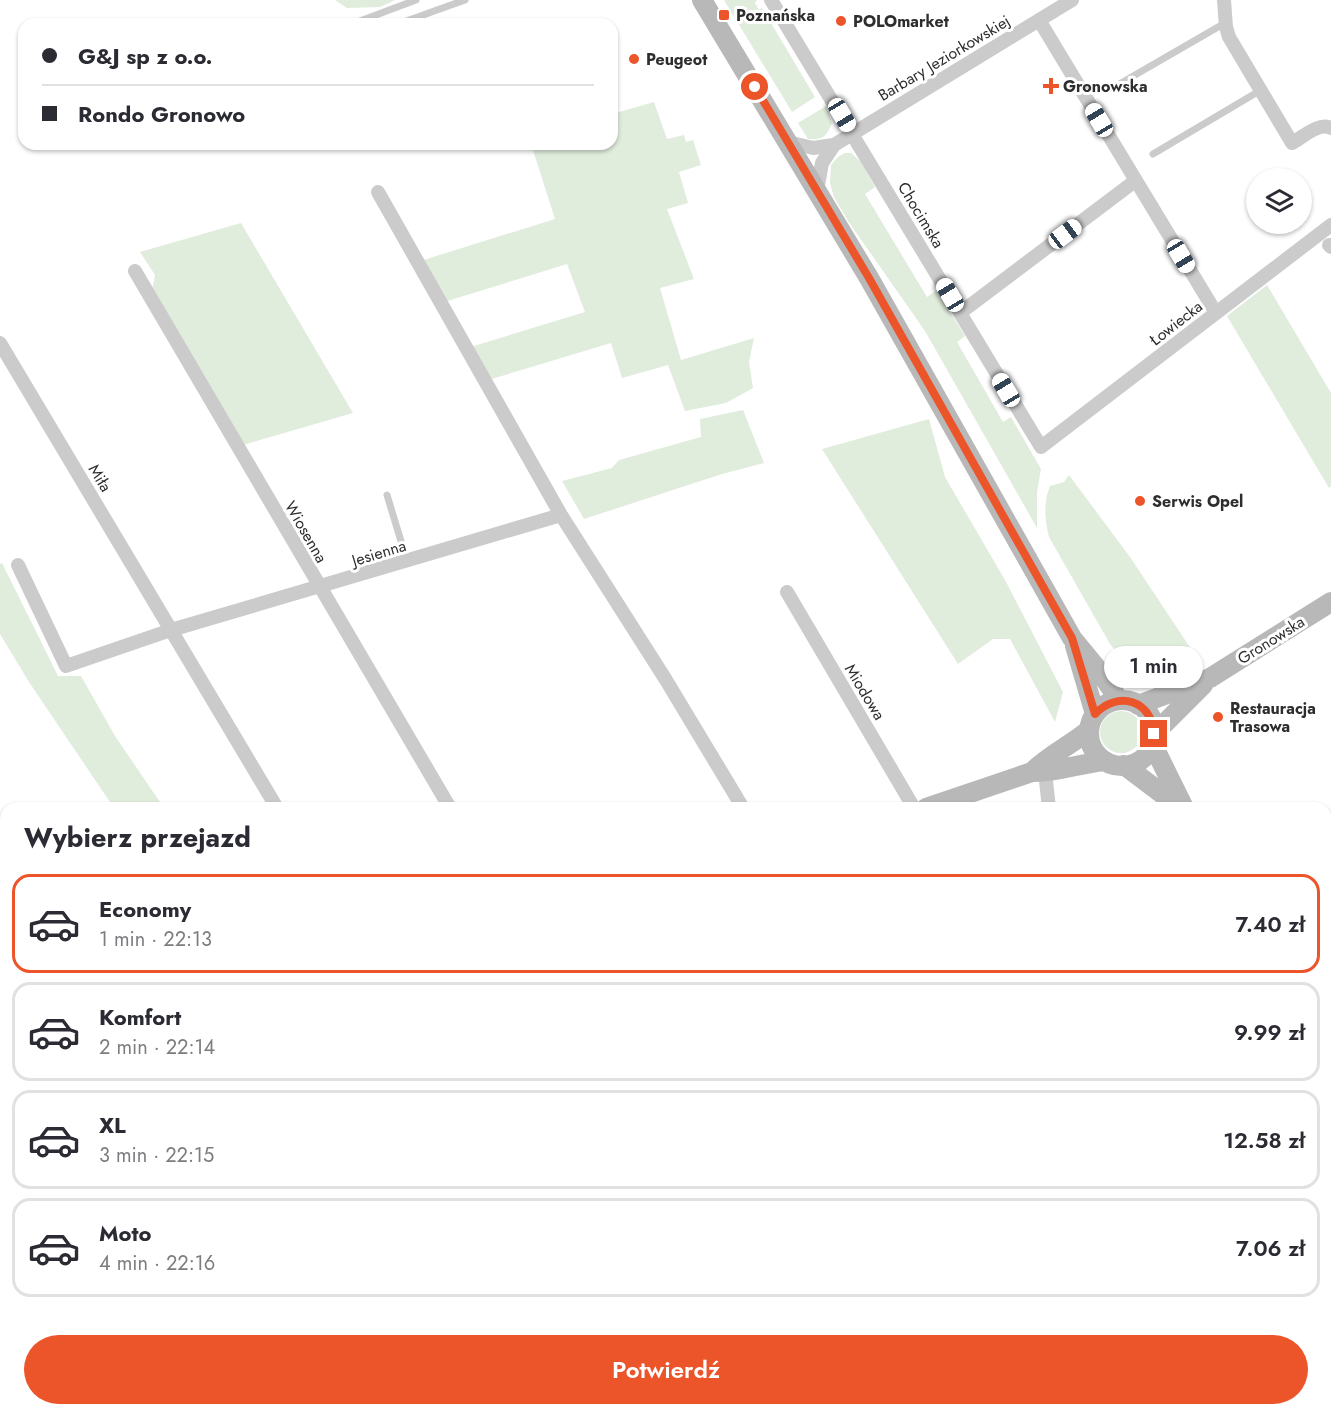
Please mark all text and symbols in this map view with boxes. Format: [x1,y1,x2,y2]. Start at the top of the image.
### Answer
place label: Poznańska [736,4,815,27]
marker: Poznańska [717,8,731,22]
street label: Barbary Jeziorkowskiej [874,9,1014,107]
place label: POLOmarket [853,10,950,33]
marker: POLOmarket [834,14,848,28]
text: G&J sp z o.o. [78,40,213,72]
place label: Peugeot [646,48,708,71]
marker: Peugeot [627,52,641,66]
route start [741,73,768,100]
place label: Gronowska [1063,75,1148,98]
marker: Gronowska [1044,79,1058,93]
car [825,95,859,135]
text: Rondo Gronowo [78,98,245,130]
car [1082,100,1116,140]
map controls [1246,168,1312,234]
button: layers [1246,168,1312,234]
street label: Chocimska [892,178,950,252]
car [1045,216,1085,252]
car [1164,236,1198,276]
car [933,275,967,315]
street label: Łowiecka [1144,295,1207,352]
car [989,370,1023,410]
street label: Miła [83,460,117,496]
place label: Serwis Opel [1152,490,1243,513]
marker: Serwis Opel [1133,494,1147,508]
street label: Wiosenna [279,497,333,567]
street label: Jesienna [347,534,409,573]
street label: Gronowska [1233,610,1309,670]
callout: 1 min [1104,647,1204,689]
text: 1 min [1129,652,1178,681]
street label: Miodowa [839,659,891,725]
place label: Restauracja Trasowa [1230,697,1316,738]
marker: Restauracja Trasowa [1211,710,1225,724]
route end [1140,720,1167,747]
text: Wybierz przejazd [24,818,251,857]
text: Economy [99,893,191,925]
icon: car [27,897,81,951]
text: 7.40 zł [1235,908,1305,940]
text: 1 min · 22:13 [99,925,212,954]
text: Komfort [99,1001,181,1033]
icon: car [27,1005,81,1059]
text: 9.99 zł [1234,1016,1305,1048]
text: 2 min · 22:14 [99,1033,215,1062]
text: XL [99,1109,126,1141]
icon: car [27,1113,81,1167]
text: 12.58 zł [1223,1124,1305,1156]
text: 3 min · 22:15 [99,1141,214,1170]
text: Moto [99,1217,152,1249]
icon: car [27,1221,81,1275]
text: 7.06 zł [1236,1232,1305,1264]
text: 4 min · 22:16 [99,1249,215,1278]
button: Potwierdź [24,1335,1308,1404]

